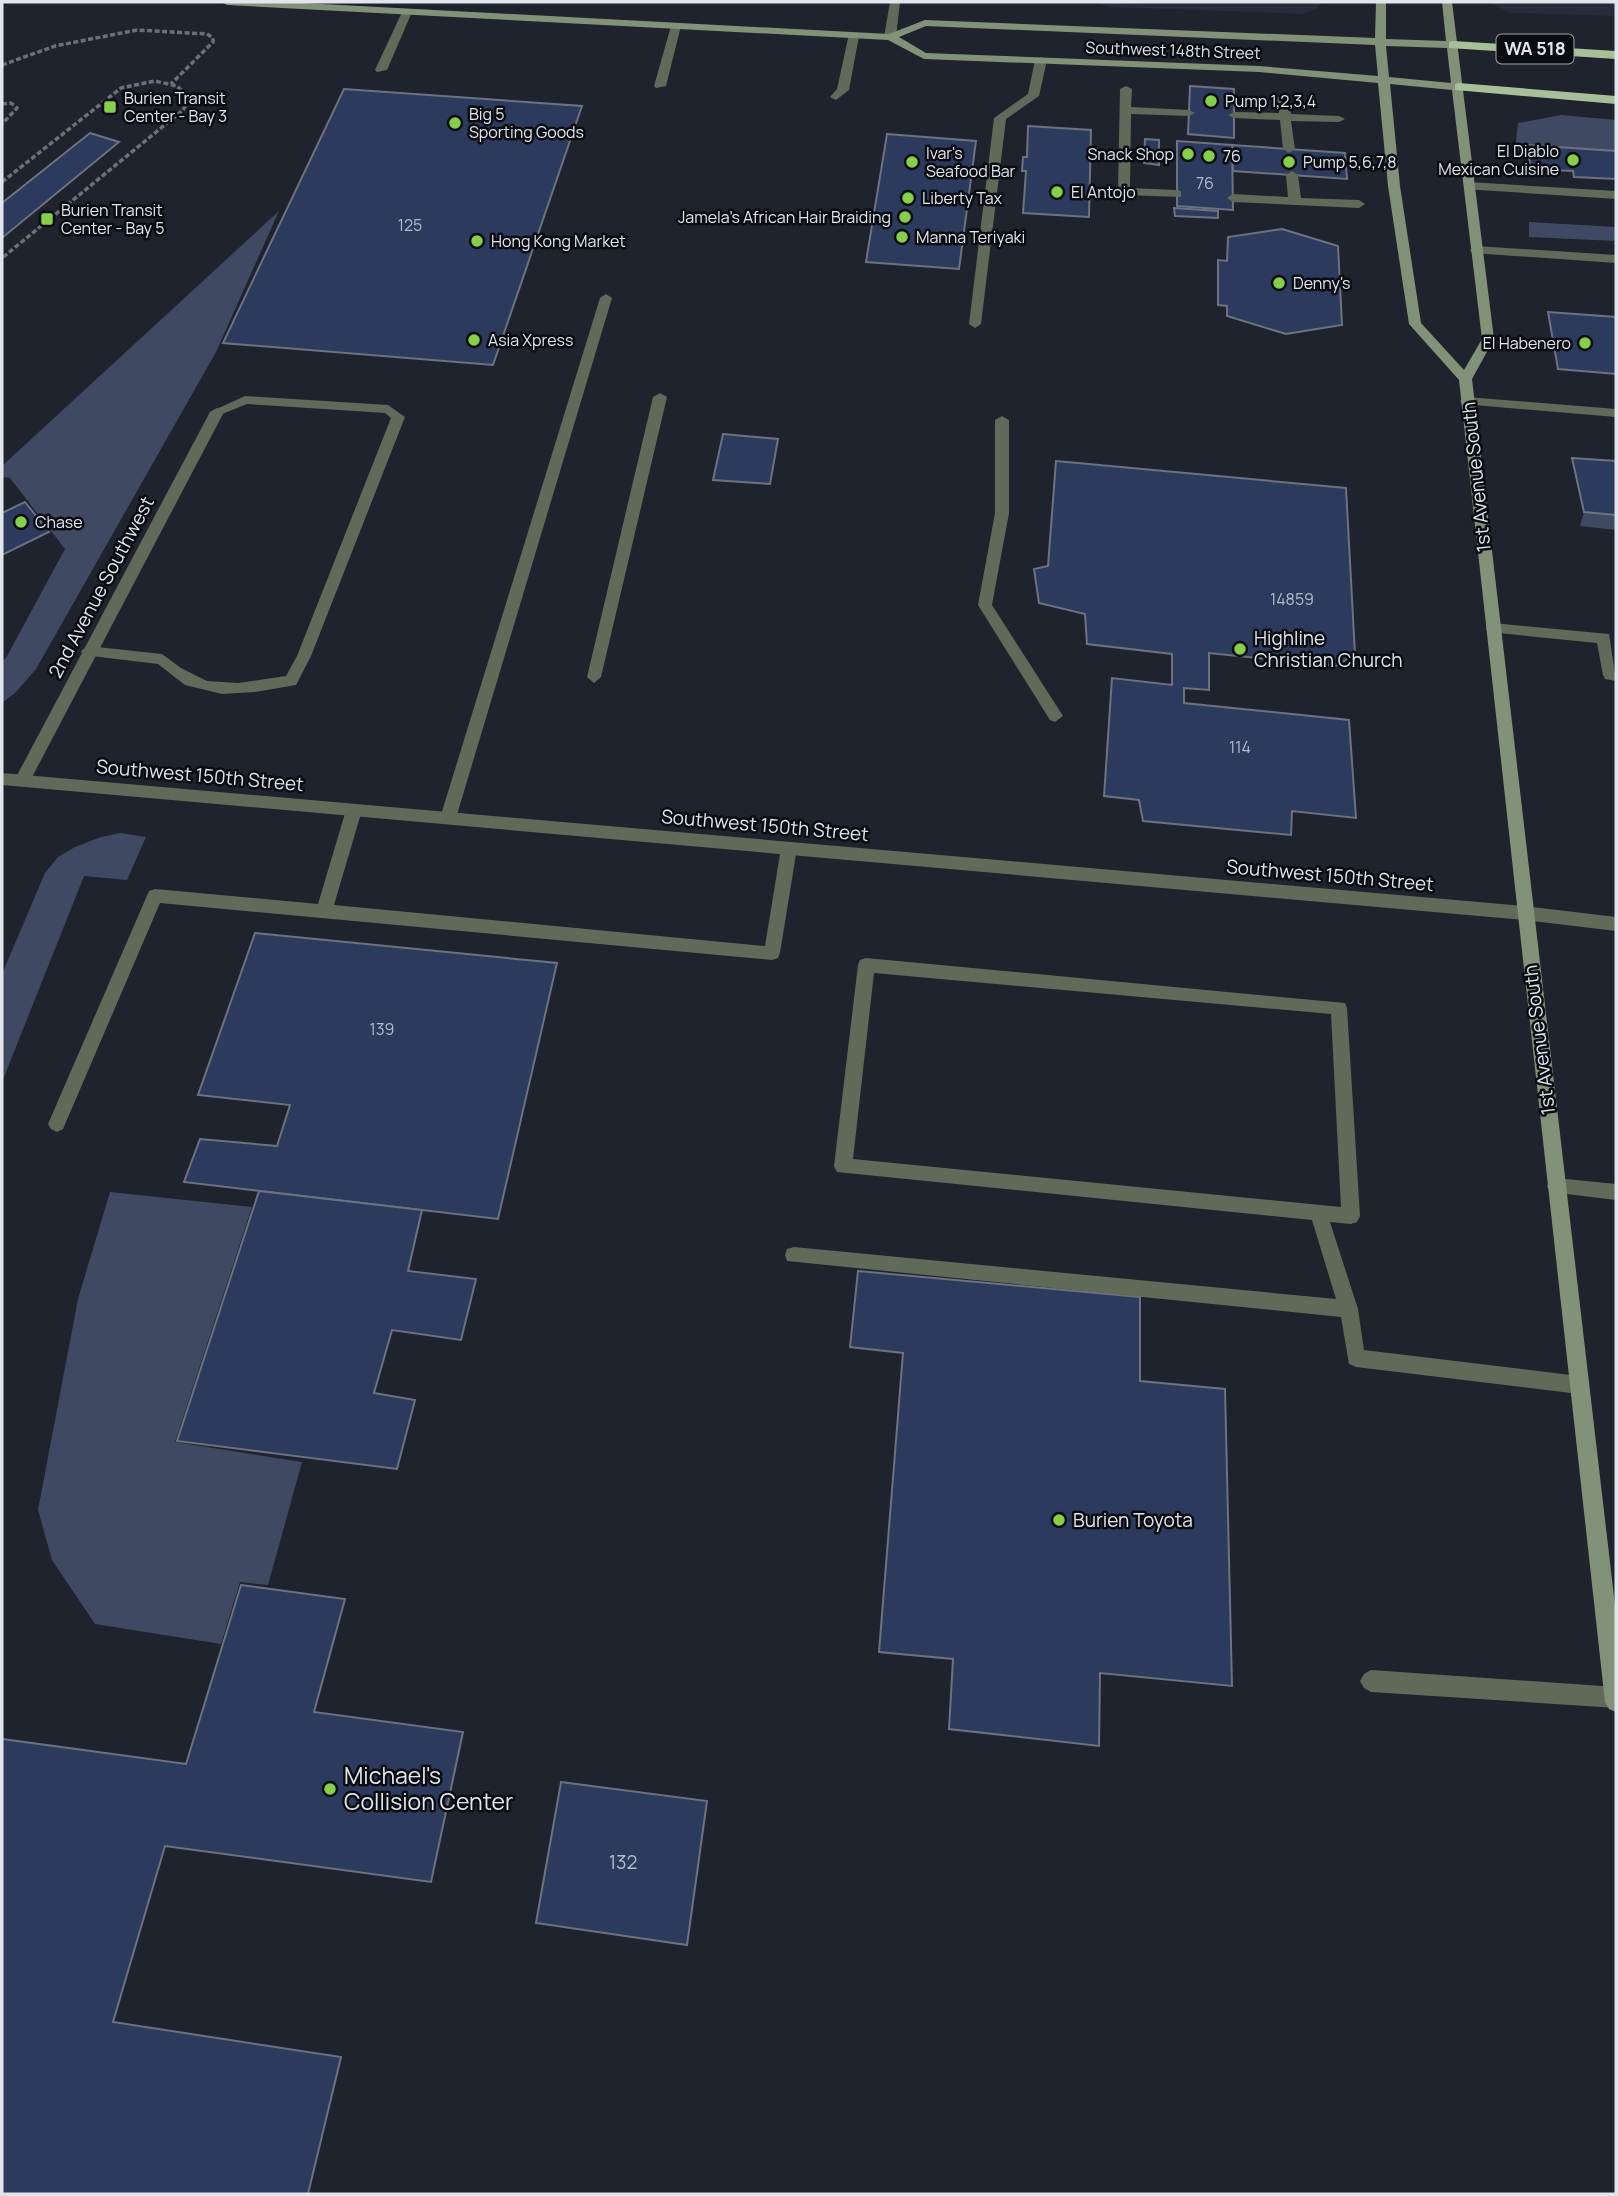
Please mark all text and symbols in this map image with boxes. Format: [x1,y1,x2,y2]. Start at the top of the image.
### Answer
road number: WA 518 [1496,34,1574,64]
street label: Southwest 148th Street [1085,36,1261,64]
place label: Burien Transit Center - Bay 3 [124,87,227,127]
place label: Pump 1,2,3,4 [1225,90,1316,112]
marker: Pump 1,2,3,4 [1203,93,1219,109]
marker: Burien Transit Center - Bay 3 [102,99,118,115]
place label: Big 5 Sporting Goods [469,103,584,143]
marker: Big 5 Sporting Goods [447,115,463,131]
place label: El Diablo Mexican Cuisine [1438,140,1559,180]
place label: Ivar's Seafood Bar [926,142,1016,182]
place label: Snack Shop [1087,143,1174,165]
place label: 76 [1223,145,1241,167]
marker: Snack Shop [1180,146,1196,162]
marker: 76 [1201,148,1217,164]
place label: Pump 5,6,7,8 [1303,151,1397,173]
marker: El Diablo Mexican Cuisine [1565,152,1581,168]
marker: Ivar's Seafood Bar [904,154,920,170]
marker: Pump 5,6,7,8 [1281,154,1297,170]
house number: 76 [1196,172,1214,194]
place label: El Antojo [1071,181,1136,203]
marker: El Antojo [1049,184,1065,200]
place label: Liberty Tax [922,187,1003,209]
marker: Liberty Tax [900,190,916,206]
place label: Burien Transit Center - Bay 5 [61,199,165,239]
place label: Jamela's African Hair Braiding [678,206,891,228]
marker: Jamela's African Hair Braiding [897,209,913,225]
marker: Burien Transit Center - Bay 5 [39,211,55,227]
house number: 125 [398,214,422,236]
place label: Manna Teriyaki [916,226,1025,248]
marker: Manna Teriyaki [894,229,910,245]
place label: Hong Kong Market [491,230,626,252]
marker: Hong Kong Market [469,233,485,249]
place label: Denny's [1293,272,1351,294]
marker: Denny's [1271,275,1287,291]
place label: Asia Xpress [488,329,573,351]
marker: Asia Xpress [466,332,482,348]
place label: El Habenero [1483,332,1571,354]
marker: El Habenero [1577,335,1593,351]
street label: 1st Avenue South [1455,401,1497,553]
street label: 2nd Avenue Southwest [42,492,160,682]
place label: Chase [35,511,83,533]
marker: Chase [13,514,29,530]
house number: 14859 [1270,588,1314,610]
place label: Highline Christian Church [1254,625,1402,673]
marker: Highline Christian Church [1232,641,1248,657]
house number: 114 [1229,736,1251,758]
street label: Southwest 150th Street [95,753,305,797]
street label: Southwest 150th Street [660,803,870,847]
street label: Southwest 150th Street [1225,853,1435,897]
street label: 1st Avenue South [1517,964,1561,1116]
house number: 139 [369,1018,395,1040]
place label: Burien Toyota [1073,1507,1193,1533]
marker: Burien Toyota [1051,1512,1067,1528]
place label: Michael's Collision Center [344,1759,513,1817]
marker: Michael's Collision Center [322,1781,338,1797]
house number: 132 [609,1849,637,1875]

